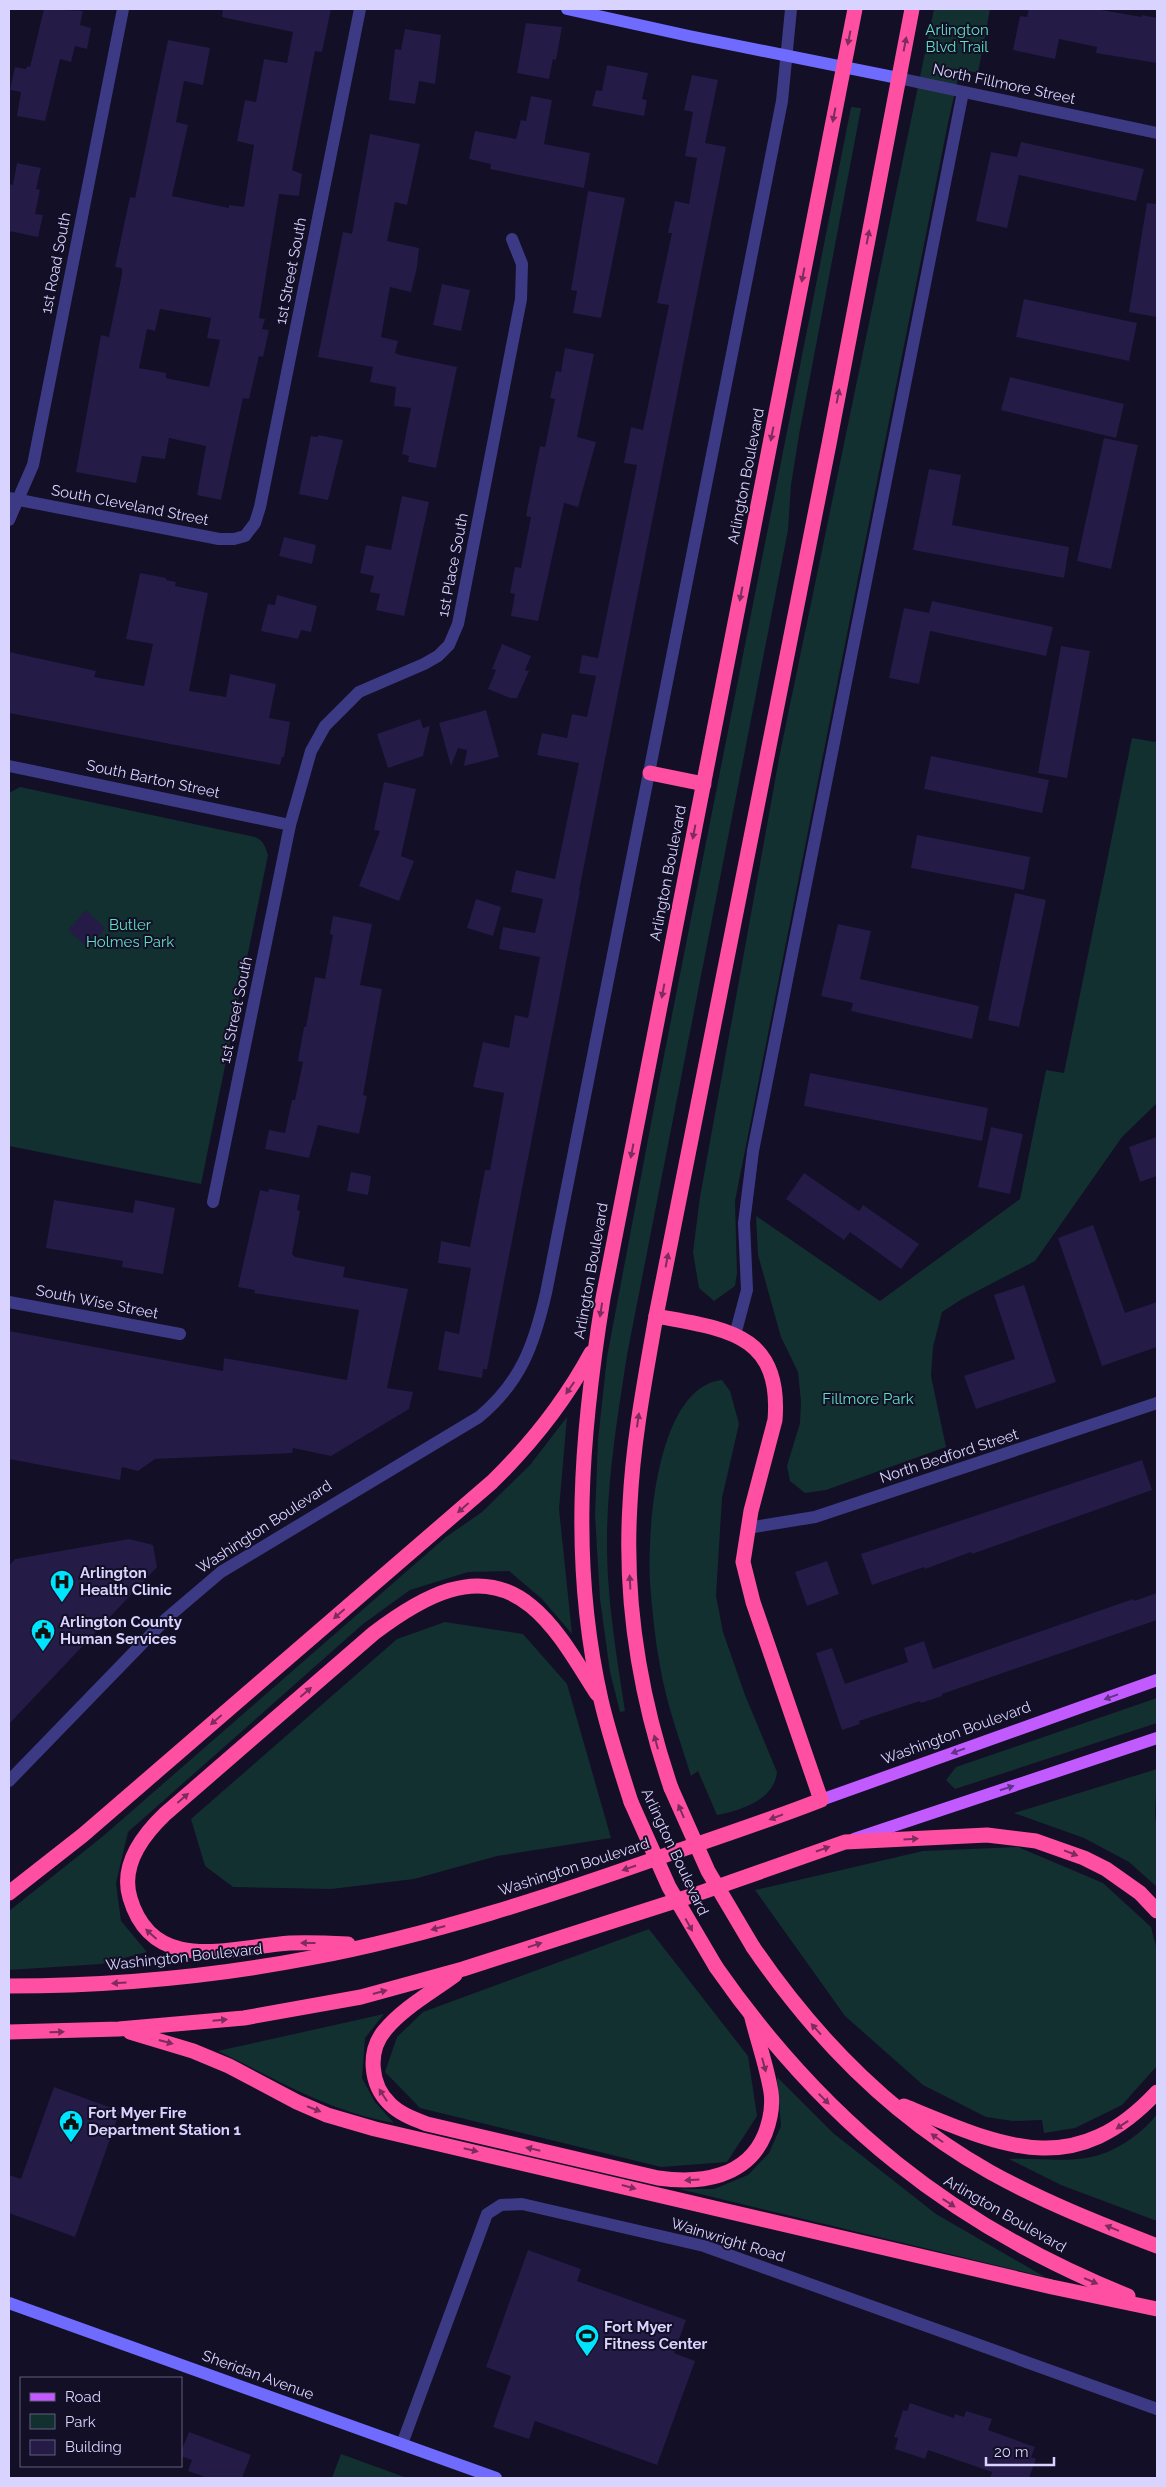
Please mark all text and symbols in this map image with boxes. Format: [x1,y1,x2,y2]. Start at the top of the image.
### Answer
park label: Arlington Blvd Trail [925,21,989,56]
one-way arrow [845,30,853,46]
one-way arrow [902,35,910,51]
street label: North Fillmore Street [931,60,1077,108]
one-way arrow [830,107,838,123]
street label: 1st Road South [37,211,75,315]
street label: 1st Street South [272,216,310,326]
one-way arrow [865,228,873,244]
one-way arrow [799,267,807,282]
one-way arrow [834,388,842,404]
street label: Arlington Boulevard [724,407,768,545]
one-way arrow [768,426,776,442]
street label: South Cleveland Street [50,481,210,529]
street label: 1st Place South [434,511,472,619]
one-way arrow [736,586,744,602]
street label: South Barton Street [85,756,221,802]
street label: Arlington Boulevard [646,804,690,942]
one-way arrow [690,824,698,840]
park label: Butler Holmes Park [86,916,174,951]
street label: 1st Street South [216,955,256,1065]
one-way arrow [659,984,667,999]
one-way arrow [628,1143,636,1159]
street label: Arlington Boulevard [570,1201,612,1341]
one-way arrow [663,1252,671,1267]
street label: South Wise Street [34,1281,160,1323]
one-way arrow [597,1303,605,1319]
one-way arrow [566,1381,575,1394]
park label: Fillmore Park [822,1390,914,1408]
one-way arrow [634,1411,642,1427]
street label: North Bedford Street [877,1425,1021,1487]
street label: Washington Boulevard [193,1477,335,1577]
one-way arrow [456,1503,469,1514]
place label: Arlington Health Clinic [80,1564,172,1599]
hospital icon: Arlington Health Clinic [49,1569,75,1603]
one-way arrow [626,1573,634,1589]
one-way arrow [333,1609,346,1620]
place label: Arlington County Human Services [60,1613,183,1648]
public building icon: Arlington County Human Services [30,1618,56,1652]
one-way arrow [299,1686,312,1697]
one-way arrow [1104,1694,1119,1701]
street label: Washington Boulevard [879,1698,1033,1768]
one-way arrow [210,1715,223,1726]
one-way arrow [652,1734,660,1749]
one-way arrow [950,1747,965,1755]
one-way arrow [1000,1784,1015,1791]
street label: Arlington Boulevard [638,1786,712,1918]
one-way arrow [176,1792,189,1803]
one-way arrow [677,1803,685,1818]
one-way arrow [768,1814,783,1821]
street label: Washington Boulevard [496,1834,652,1900]
one-way arrow [903,1834,919,1842]
one-way arrow [815,1845,830,1853]
one-way arrow [1064,1849,1079,1857]
one-way arrow [621,1865,636,1872]
one-way arrow [685,1918,694,1931]
one-way arrow [430,1924,446,1932]
one-way arrow [145,1928,157,1940]
one-way arrow [300,1939,316,1947]
street label: Washington Boulevard [105,1940,263,1974]
one-way arrow [528,1941,543,1948]
one-way arrow [111,1979,127,1987]
one-way arrow [372,1988,388,1996]
one-way arrow [212,2016,228,2024]
one-way arrow [810,2024,822,2036]
one-way arrow [50,2027,66,2035]
one-way arrow [159,2038,174,2046]
one-way arrow [761,2058,769,2073]
one-way arrow [379,2088,388,2102]
one-way arrow [818,2093,830,2105]
place label: Fort Myer Fire Department Station 1 [88,2104,241,2139]
one-way arrow [307,2106,321,2114]
public building icon: Fort Myer Fire Department Station 1 [58,2109,84,2143]
one-way arrow [1115,2120,1128,2129]
one-way arrow [930,2133,944,2143]
one-way arrow [526,2145,541,2153]
one-way arrow [463,2146,478,2154]
street label: Arlington Boulevard [941,2172,1069,2256]
one-way arrow [684,2177,700,2185]
one-way arrow [622,2183,637,2191]
one-way arrow [942,2198,956,2208]
street label: Wainwright Road [669,2214,787,2266]
one-way arrow [1104,2224,1119,2232]
one-way arrow [1084,2277,1099,2285]
place label: Fort Myer Fitness Center [604,2318,708,2353]
sports icon: Fort Myer Fitness Center [574,2323,600,2357]
street label: Sheridan Avenue [200,2346,316,2404]
legend [20,2377,182,2467]
text: Road [65,2388,101,2406]
text: Park [65,2413,96,2431]
scale bar [986,2434,1054,2466]
text: Building [65,2438,122,2456]
text: 20 m [994,2443,1029,2461]

